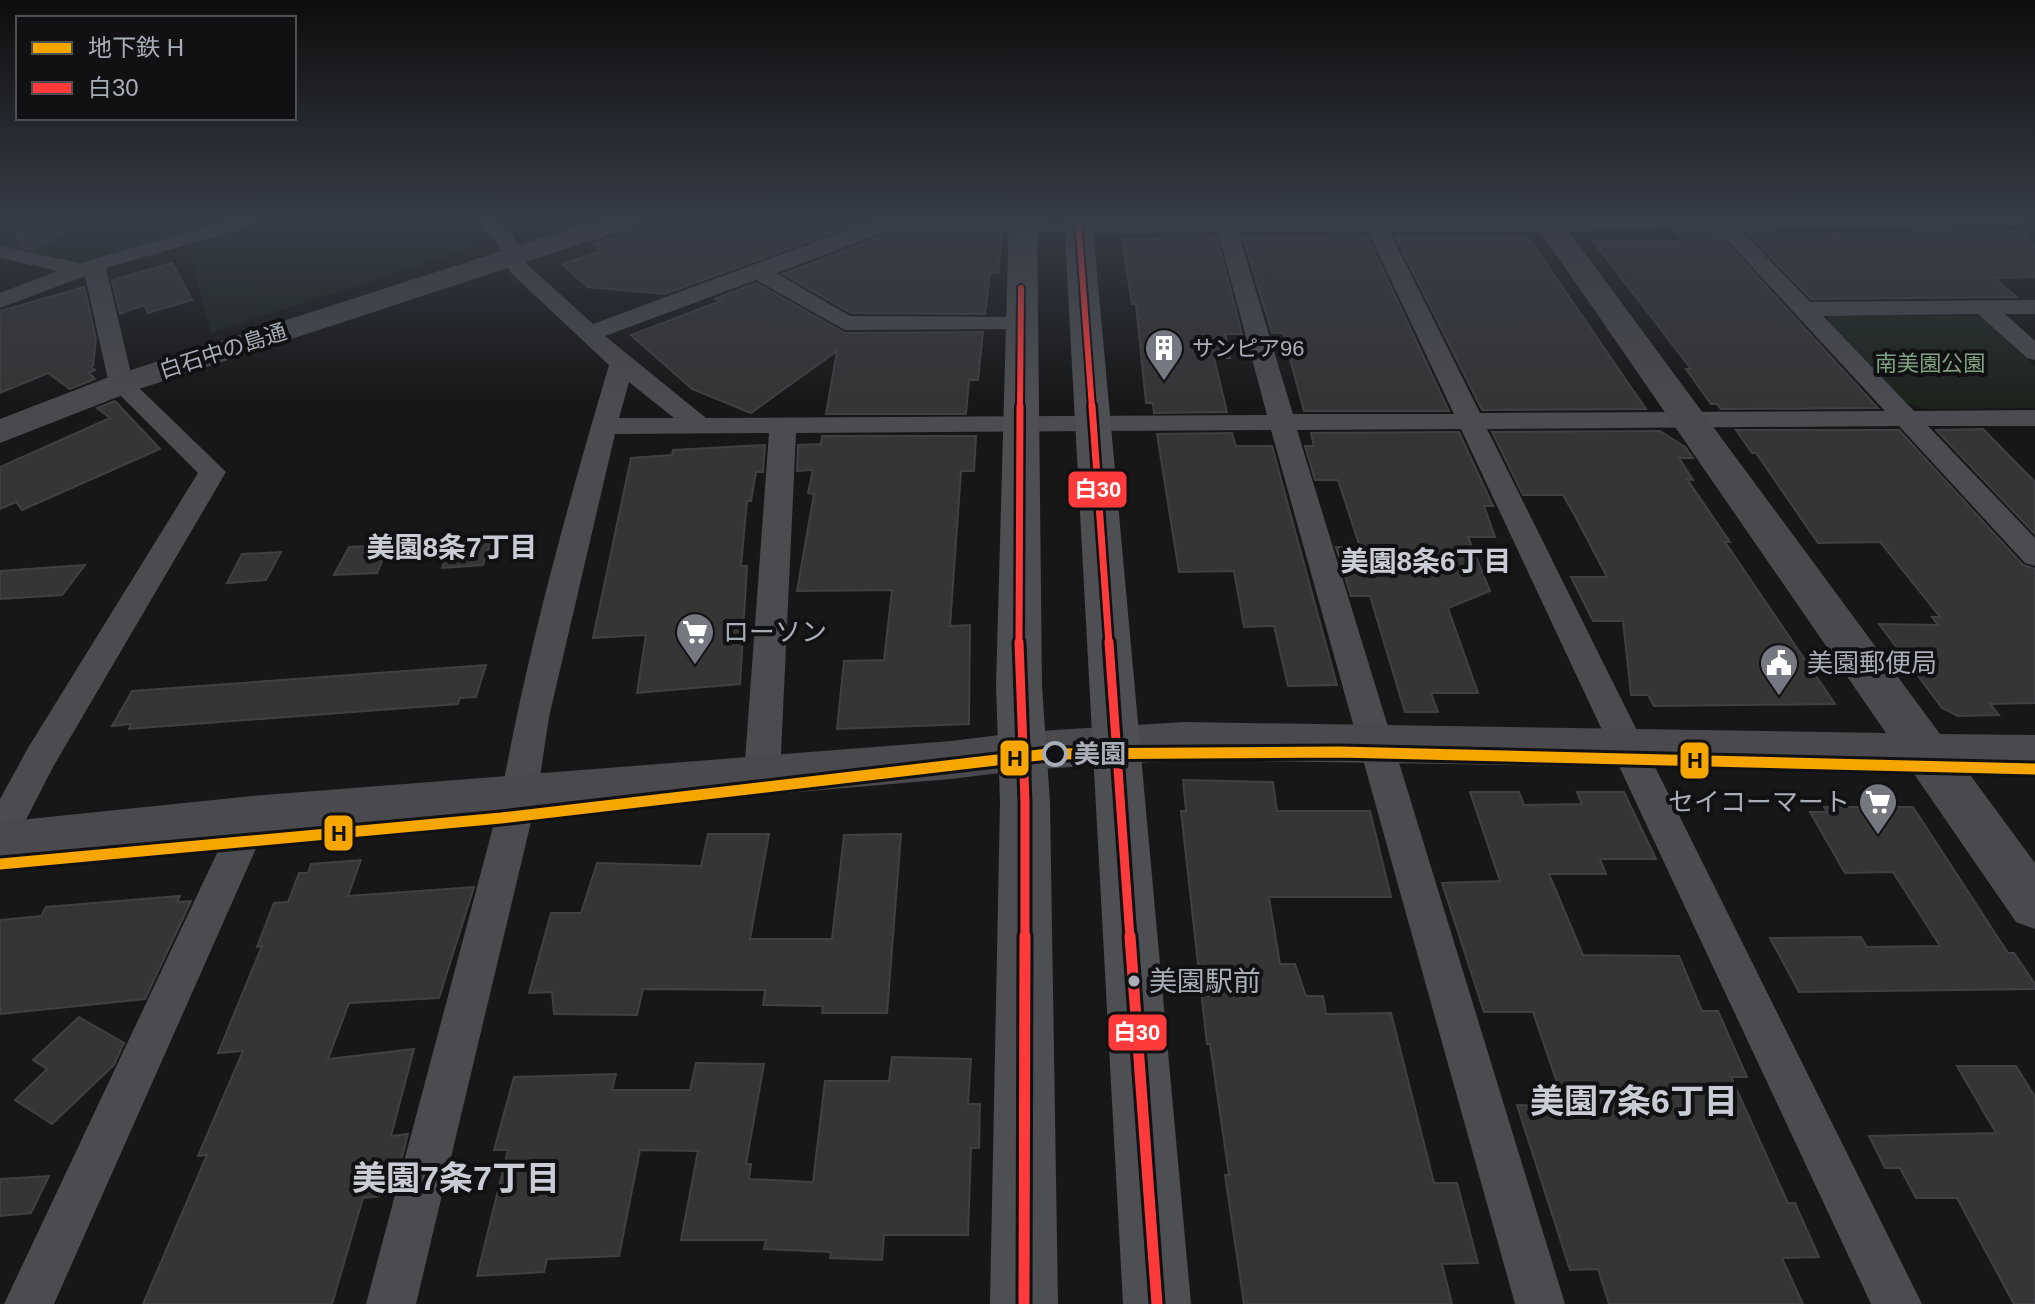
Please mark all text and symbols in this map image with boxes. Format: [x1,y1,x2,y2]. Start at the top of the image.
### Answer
legend [16,16,296,120]
text: 地下鉄 H [88,34,184,61]
text: 白30 [88,74,139,101]
street label: 白石中の島通 [156,319,290,383]
building icon: サンピア96 [1143,327,1185,382]
place label: サンピア96 [1192,336,1304,361]
park label: 南美園公園 [1875,351,1985,376]
line badge: 白30 [1067,470,1128,509]
text: 白30 [1075,477,1121,502]
district label: 美園8条7丁目 [366,532,538,563]
district label: 美園8条6丁目 [1340,546,1512,577]
supermarket icon: ローソン [674,611,716,666]
place label: ローソン [723,617,827,647]
public building icon: 美園郵便局 [1758,642,1800,697]
place label: 美園郵便局 [1807,648,1937,678]
line badge: H [999,739,1030,777]
place label: 美園 [1074,739,1126,769]
line badge: H [1679,741,1710,780]
marker: 美園 [1043,742,1067,766]
text: H [1007,746,1023,771]
text: H [1687,748,1703,773]
supermarket icon: セイコーマート [1857,781,1899,836]
place label: セイコーマート [1668,787,1850,817]
line badge: H [323,814,354,852]
text: H [331,821,347,846]
place label: 美園駅前 [1149,966,1261,997]
marker: 美園駅前 [1126,973,1142,989]
line badge: 白30 [1107,1013,1168,1052]
text: 白30 [1114,1020,1160,1045]
district label: 美園7条6丁目 [1530,1082,1738,1120]
district label: 美園7条7丁目 [352,1159,560,1197]

